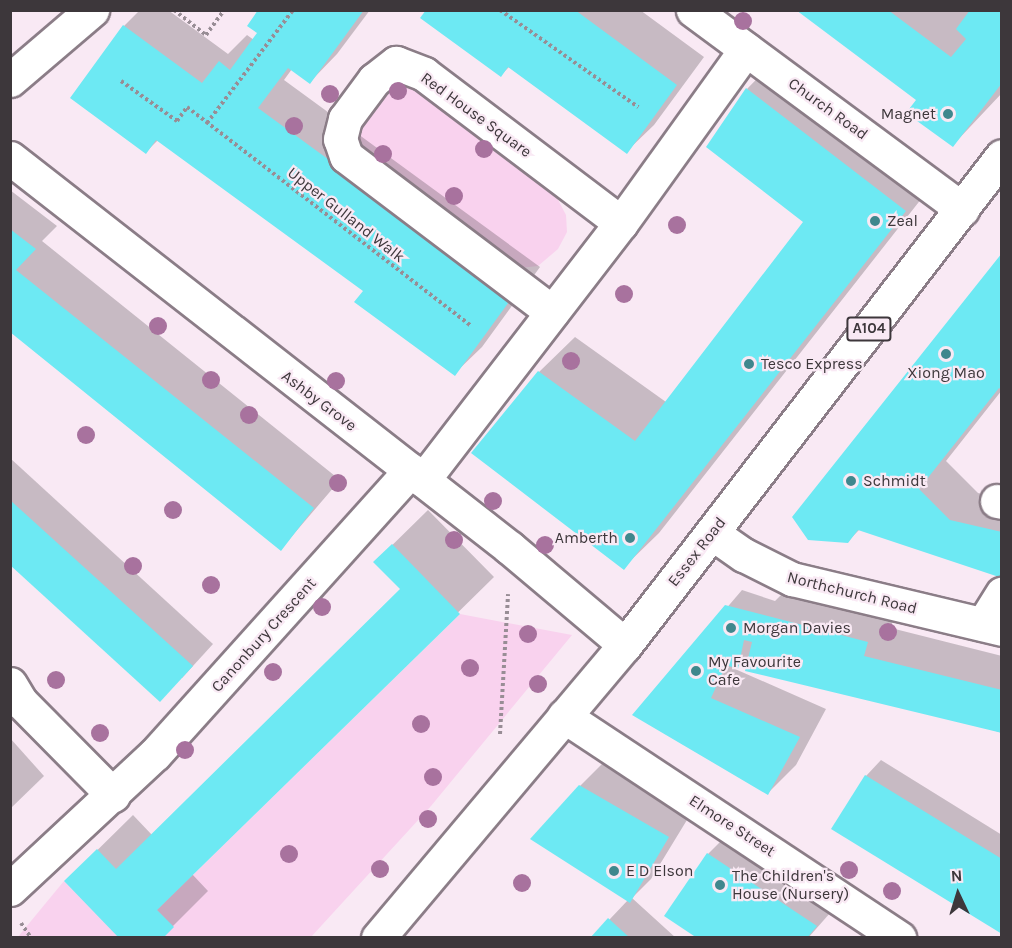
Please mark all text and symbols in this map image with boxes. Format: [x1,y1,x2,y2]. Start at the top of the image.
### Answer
street label: Red House Square [417,68,535,162]
street label: Church Road [785,74,871,144]
place label: Magnet [881,104,936,124]
marker: Magnet [941,107,955,121]
street label: Upper Gulland Walk [283,163,409,267]
place label: Zeal [887,211,918,231]
marker: Zeal [868,214,882,228]
road number: A104 [845,317,893,341]
marker: Xiong Mao [939,347,953,361]
place label: Tesco Express [761,354,863,374]
marker: Tesco Express [742,357,756,371]
place label: Xiong Mao [907,363,985,383]
street label: Ashby Grove [278,367,360,435]
place label: Schmidt [863,471,926,491]
marker: Schmidt [844,474,858,488]
street label: Essex Road [664,513,730,591]
place label: Amberth [555,528,618,548]
marker: Amberth [623,531,637,545]
street label: Northchurch Road [785,568,919,618]
street label: Canonbury Crescent [208,574,320,696]
place label: Morgan Davies [743,618,851,638]
marker: Morgan Davies [724,621,738,635]
place label: My Favourite Cafe [708,652,801,690]
marker: My Favourite Cafe [689,664,703,678]
street label: Elmore Street [685,791,779,861]
place label: E D Elson [626,861,693,881]
marker: E D Elson [607,864,621,878]
north arrow [928,864,988,924]
place label: The Children's House (Nursery) [732,866,849,904]
text: N [950,866,963,885]
marker: The Children's House (Nursery) [713,878,727,892]

